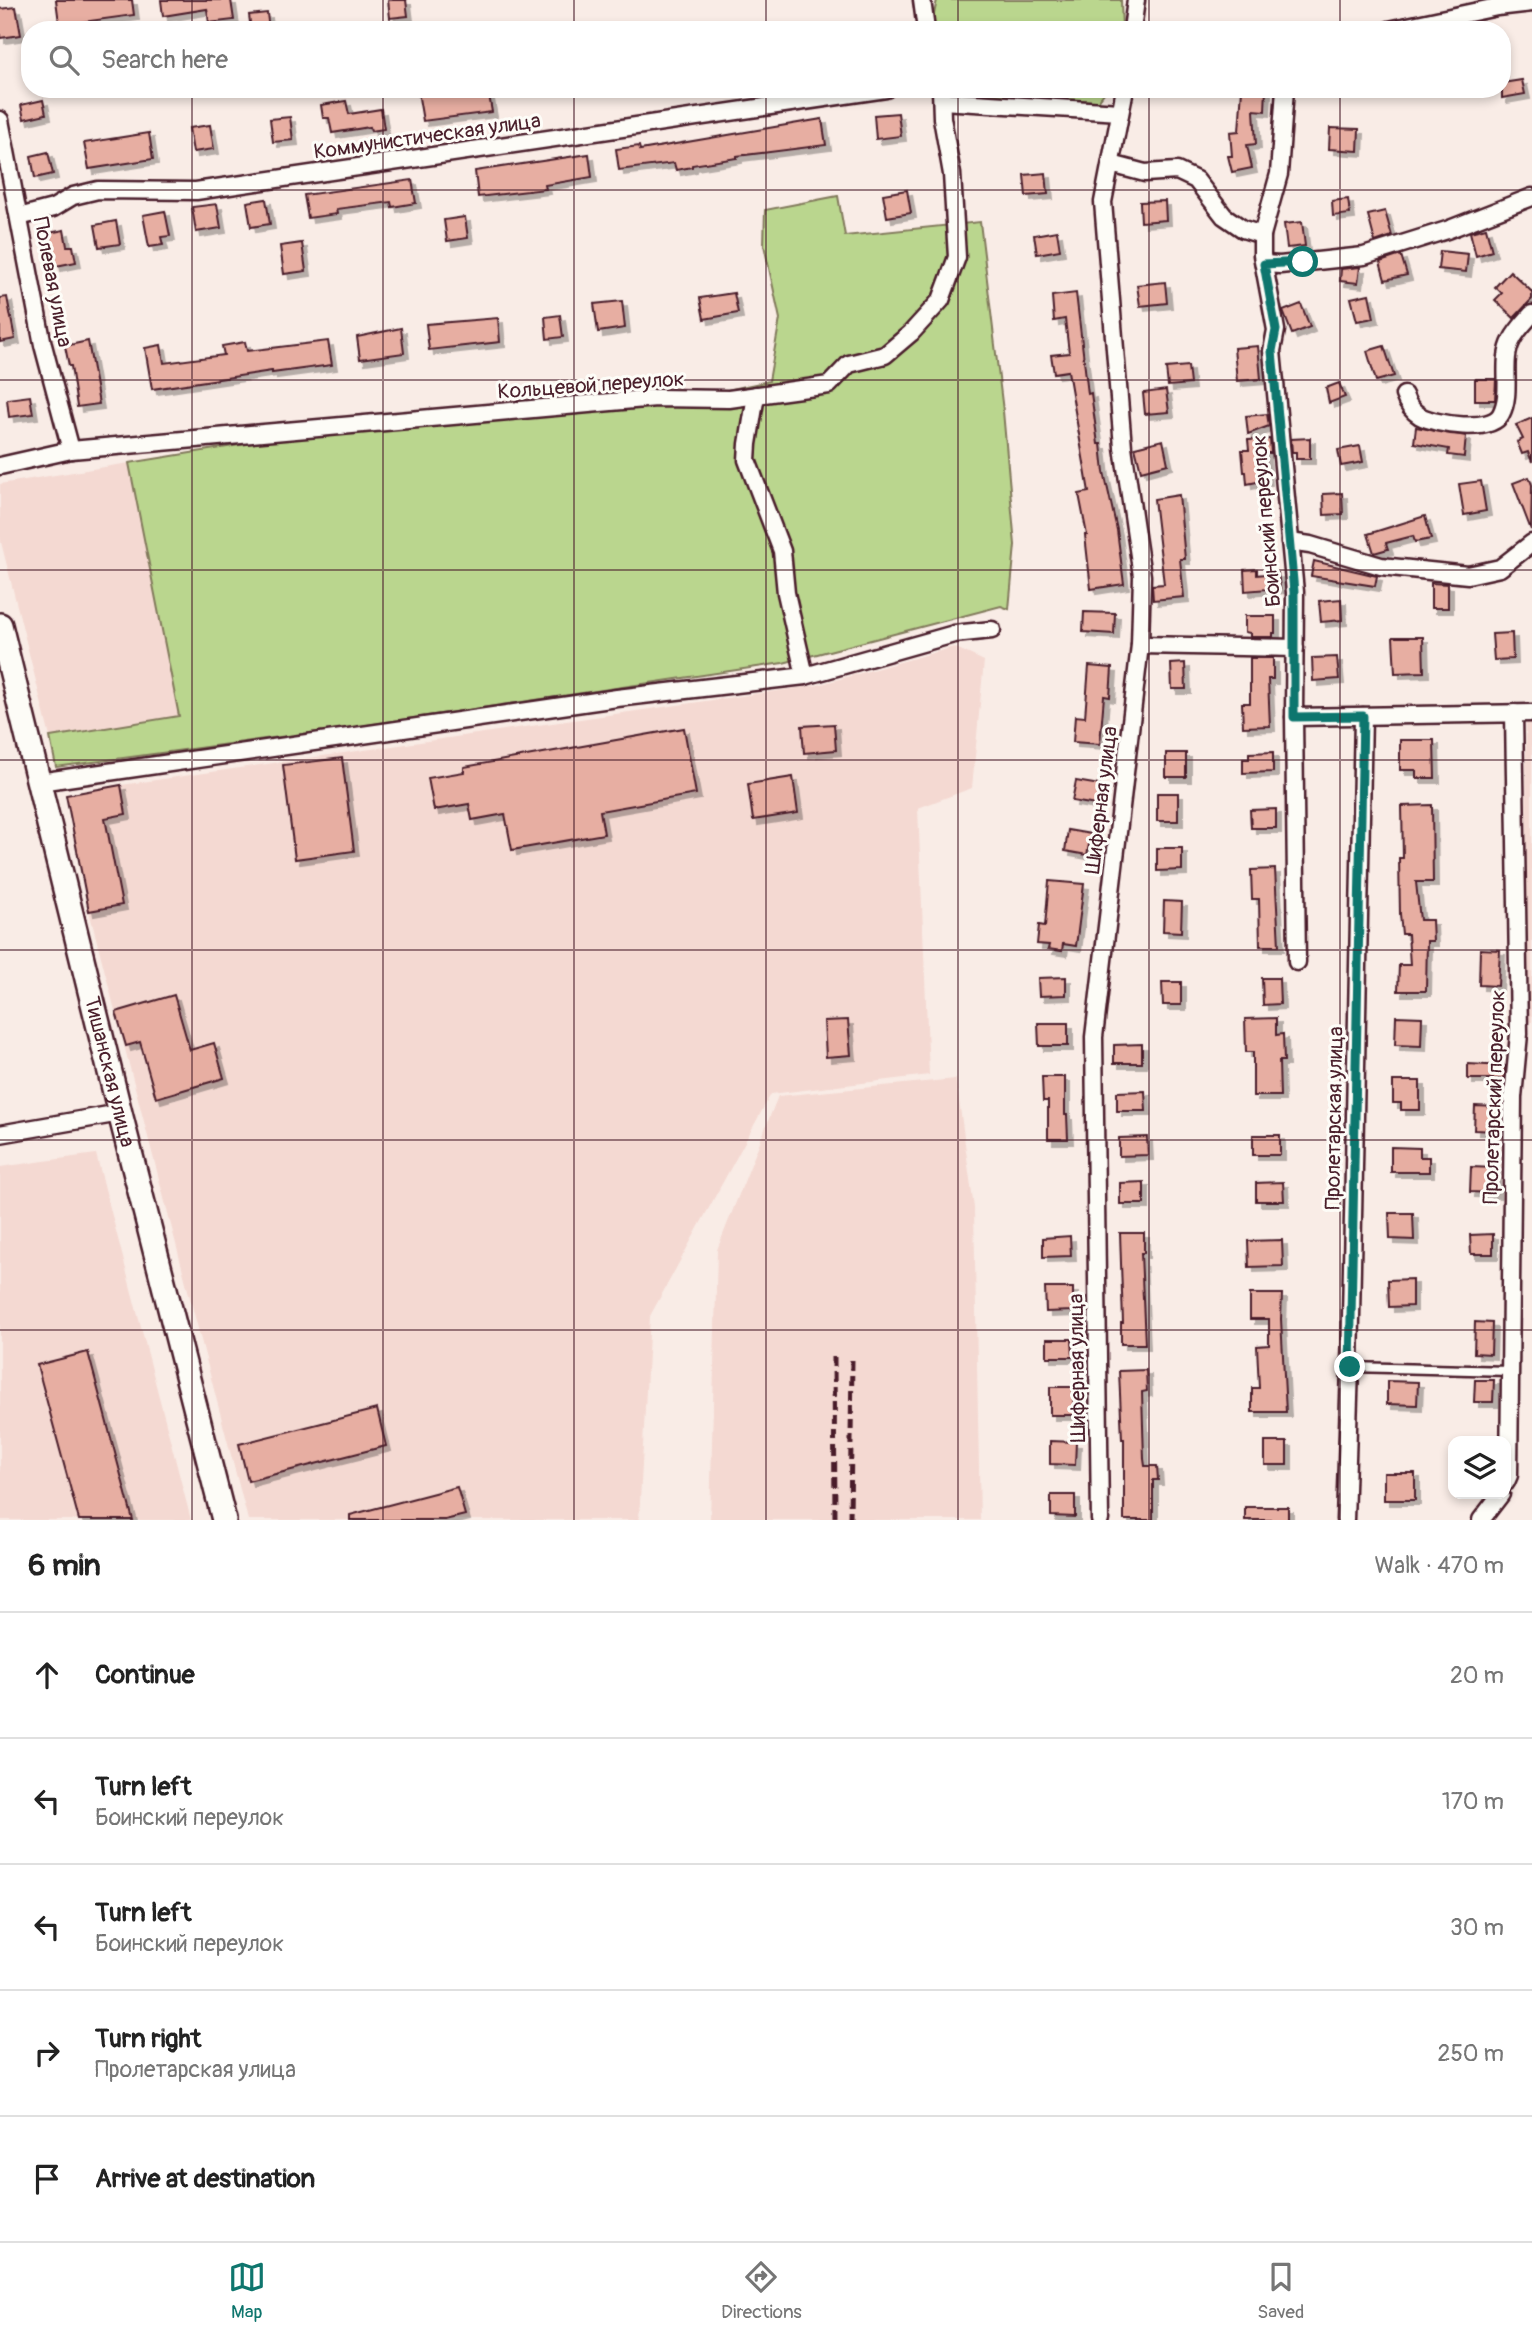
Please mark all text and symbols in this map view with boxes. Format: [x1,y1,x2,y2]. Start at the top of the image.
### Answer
search box [21,21,1511,98]
icon: search [45,41,83,79]
text: Search here [101,44,228,76]
street label: Коммунистическая улица [312,107,542,166]
street label: Полевая улица [27,215,78,350]
route start [1287,246,1318,277]
street label: Кольцевой переулок [497,365,686,405]
street label: Боинский переулок [1246,434,1287,608]
street label: Шиферная улица [1079,725,1124,875]
street label: Пролетарский переулок [1477,989,1512,1205]
street label: Тишанская улица [78,994,141,1150]
street label: Пролетарская улица [1319,1026,1350,1210]
street label: Шиферная улица [1063,1293,1092,1443]
route end [1334,1351,1365,1382]
map controls [1448,1436,1511,1499]
button: layers [1448,1436,1511,1499]
text: 6 min [28,1547,101,1584]
text: Walk · 470 m [1375,1551,1504,1580]
icon: ahead [28,1656,66,1694]
text: Continue [95,1659,195,1691]
text: 20 m [1450,1661,1504,1690]
text: Turn left [95,1771,191,1803]
icon: left [28,1782,66,1820]
text: 170 m [1442,1787,1504,1816]
text: Боинский переулок [95,1803,284,1832]
text: Turn left [95,1897,191,1929]
icon: left [28,1908,66,1946]
text: 30 m [1450,1913,1504,1942]
text: Боинский переулок [95,1929,284,1958]
text: Turn right [95,2023,201,2055]
icon: right [28,2034,66,2072]
text: 250 m [1438,2039,1504,2068]
text: Пролетарская улица [95,2055,296,2084]
icon: arrive [28,2160,66,2198]
text: Arrive at destination [95,2163,315,2195]
tab: Map [228,2258,266,2324]
tab: Directions [721,2258,802,2324]
tab: Saved [1257,2258,1304,2324]

